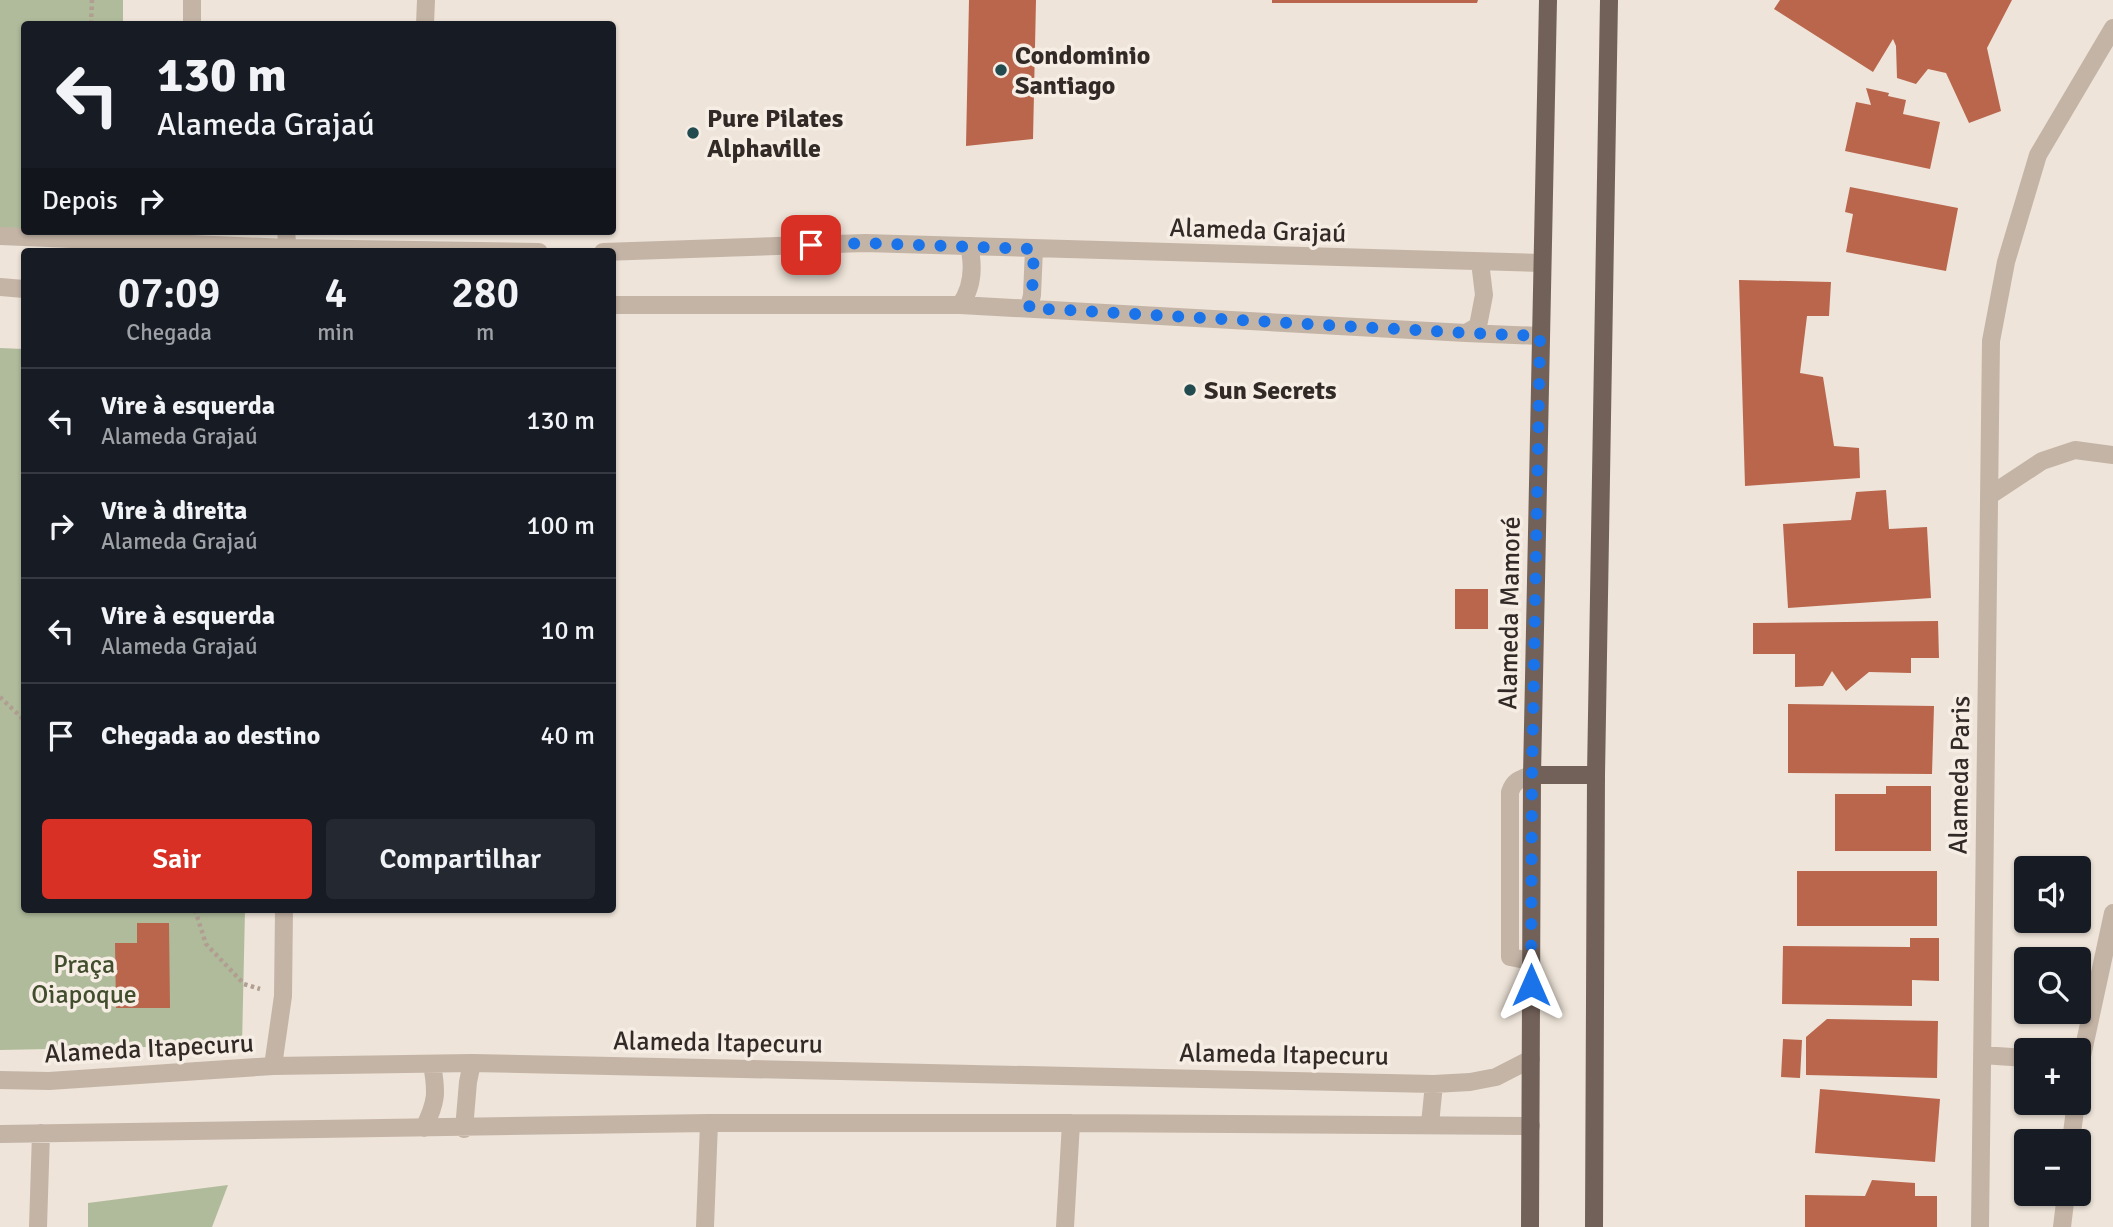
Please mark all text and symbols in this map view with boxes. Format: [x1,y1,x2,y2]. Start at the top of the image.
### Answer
place label: Condominio Santiago [1015,40,1150,102]
text: 130 m [157,45,287,105]
icon: left [42,49,133,140]
marker: Condominio Santiago [993,62,1009,78]
place label: Pure Pilates Alphaville [707,103,843,165]
text: Alameda Grajaú [157,105,375,144]
marker: Pure Pilates Alphaville [685,125,701,141]
icon: right [132,182,170,220]
text: Depois [42,185,118,217]
street label: Alameda Grajaú [1169,212,1347,250]
pin [781,215,841,275]
icon: arrive [792,226,830,264]
text: 07:09 [118,268,220,319]
text: 4 [324,268,347,319]
text: 280 [451,268,519,319]
text: Chegada [126,318,212,347]
text: min [317,318,354,347]
text: m [476,318,494,347]
place label: Sun Secrets [1204,375,1337,407]
marker: Sun Secrets [1182,382,1198,398]
text: Vire à esquerda [101,390,275,422]
icon: left [42,402,80,440]
text: 130 m [526,405,595,437]
text: Alameda Grajaú [101,422,257,451]
text: Vire à direita [101,495,247,527]
icon: right [42,507,80,545]
text: 100 m [526,510,595,542]
street label: Alameda Mamoré [1492,516,1528,710]
text: Alameda Grajaú [101,527,257,556]
text: Vire à esquerda [101,600,275,632]
icon: left [42,612,80,650]
text: 10 m [540,615,595,647]
text: Alameda Grajaú [101,632,257,661]
street label: Alameda Paris [1943,695,1977,855]
icon: arrive [42,717,80,755]
text: Chegada ao destino [101,720,320,752]
text: 40 m [540,720,595,752]
button: Sair [42,819,312,899]
button: Compartilhar [326,819,595,899]
map controls [2014,856,2091,1206]
button: sound [2014,856,2091,933]
button: search [2014,947,2091,1024]
position arrow [1494,948,1568,1022]
park label: Praça Oiapoque [31,949,137,1011]
street label: Alameda Itapecuru [613,1025,823,1061]
street label: Alameda Itapecuru [43,1028,255,1070]
street label: Alameda Itapecuru [1179,1037,1389,1073]
button: + [2014,1038,2091,1115]
button: − [2014,1129,2091,1206]

